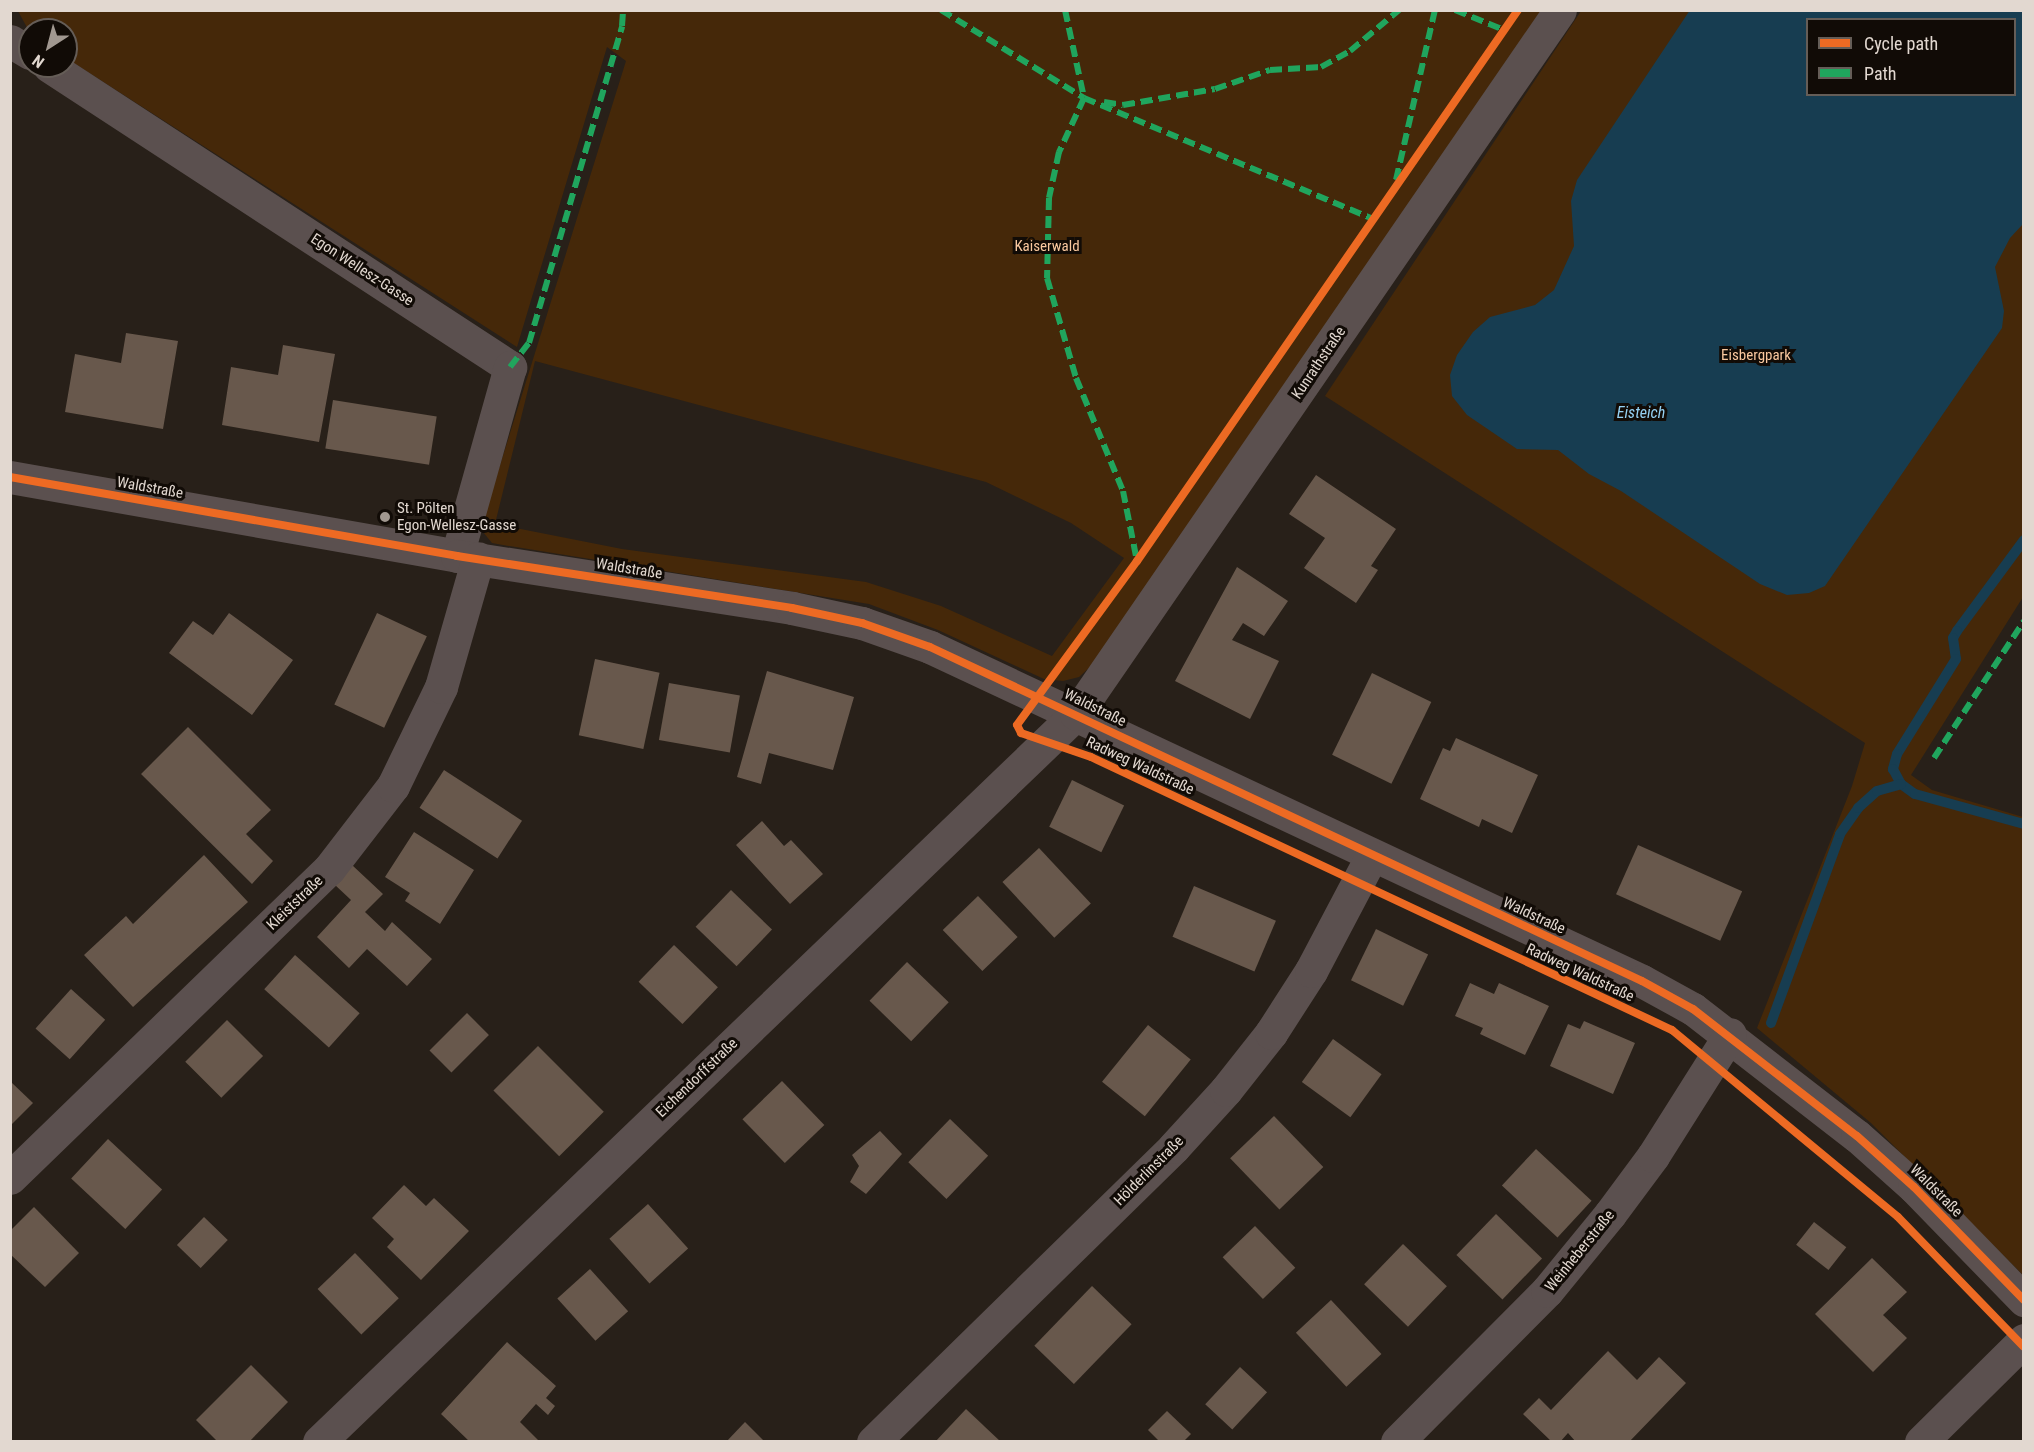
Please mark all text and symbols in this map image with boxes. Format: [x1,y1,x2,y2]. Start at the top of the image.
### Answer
north arrow [18,18,78,78]
legend [1806,18,2016,96]
text: Cycle path [1864,33,1938,54]
text: N [29,51,48,72]
text: Path [1864,63,1897,84]
street label: Egon Wellesz-Gasse [307,230,417,310]
park label: Kaiserwald [1014,238,1080,256]
street label: Kunrathstraße [1288,323,1350,403]
park label: Eisbergpark [1721,347,1791,365]
water label: Eisteich [1617,403,1665,423]
street label: Waldstraße [116,473,184,503]
place label: St. Pölten Egon-Wellesz-Gasse [397,499,516,534]
marker: St. Pölten Egon-Wellesz-Gasse [378,510,392,524]
street label: Waldstraße [595,555,663,583]
street label: Waldstraße [1061,685,1129,731]
street label: Radweg Waldstraße [1083,733,1197,799]
street label: Kleiststraße [263,872,327,934]
street label: Waldstraße [1500,894,1568,938]
street label: Radweg Waldstraße [1523,940,1637,1006]
street label: Eichendorffstraße [653,1035,741,1121]
street label: Hölderlinstraße [1110,1132,1188,1210]
street label: Waldstraße [1906,1161,1966,1221]
street label: Weinheberstraße [1542,1207,1618,1295]

